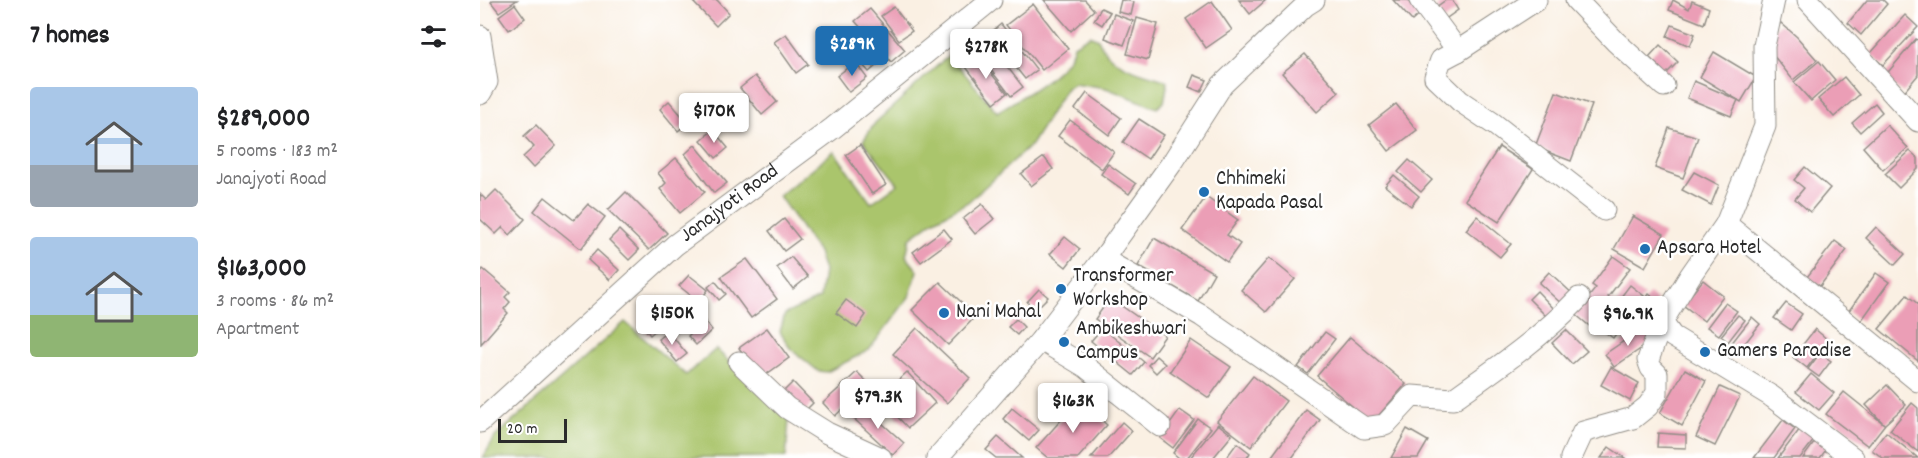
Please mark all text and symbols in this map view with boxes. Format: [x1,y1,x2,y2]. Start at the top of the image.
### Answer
text: 7 homes [30,18,110,55]
icon: filters [417,20,450,53]
pin: $289K [810,26,894,77]
pin: $278K [944,29,1028,80]
text: $289K [829,31,875,59]
text: $278K [964,34,1008,62]
pin: $170K [672,93,756,144]
text: $170K [693,98,735,126]
text: $289,000 [216,101,310,138]
icon: home [78,111,150,183]
text: 5 rooms · 183 m² [216,138,338,166]
street label: Janajyoti Road [675,158,786,251]
place label: Chhimeki Kapada Pasal [1216,165,1323,219]
text: Janajyoti Road [216,166,327,194]
marker: Chhimeki Kapada Pasal [1197,185,1211,199]
place label: Apsara Hotel [1657,234,1761,264]
marker: Apsara Hotel [1638,242,1652,256]
text: $163,000 [216,251,307,288]
icon: home [78,261,150,333]
place label: Transformer Workshop [1073,262,1174,316]
marker: Transformer Workshop [1054,282,1068,296]
text: 3 rooms · 86 m² [216,288,334,316]
pin: $150K [630,295,714,346]
pin: $96.9K [1579,296,1677,347]
place label: Nani Mahal [956,298,1041,328]
text: $150K [650,300,694,328]
text: $96.9K [1603,301,1653,329]
marker: Nani Mahal [937,306,951,320]
place label: Ambikeshwari Campus [1076,315,1186,369]
text: Apartment [216,316,299,344]
marker: Ambikeshwari Campus [1057,335,1071,349]
place label: Gamers Paradise [1717,337,1851,367]
marker: Gamers Paradise [1698,345,1712,359]
pin: $79.3K [829,379,927,430]
pin: $163K [1031,383,1115,434]
text: $79.3K [854,384,902,412]
text: $163K [1052,388,1094,416]
scale bar [498,416,567,444]
text: 20 m [507,418,537,441]

